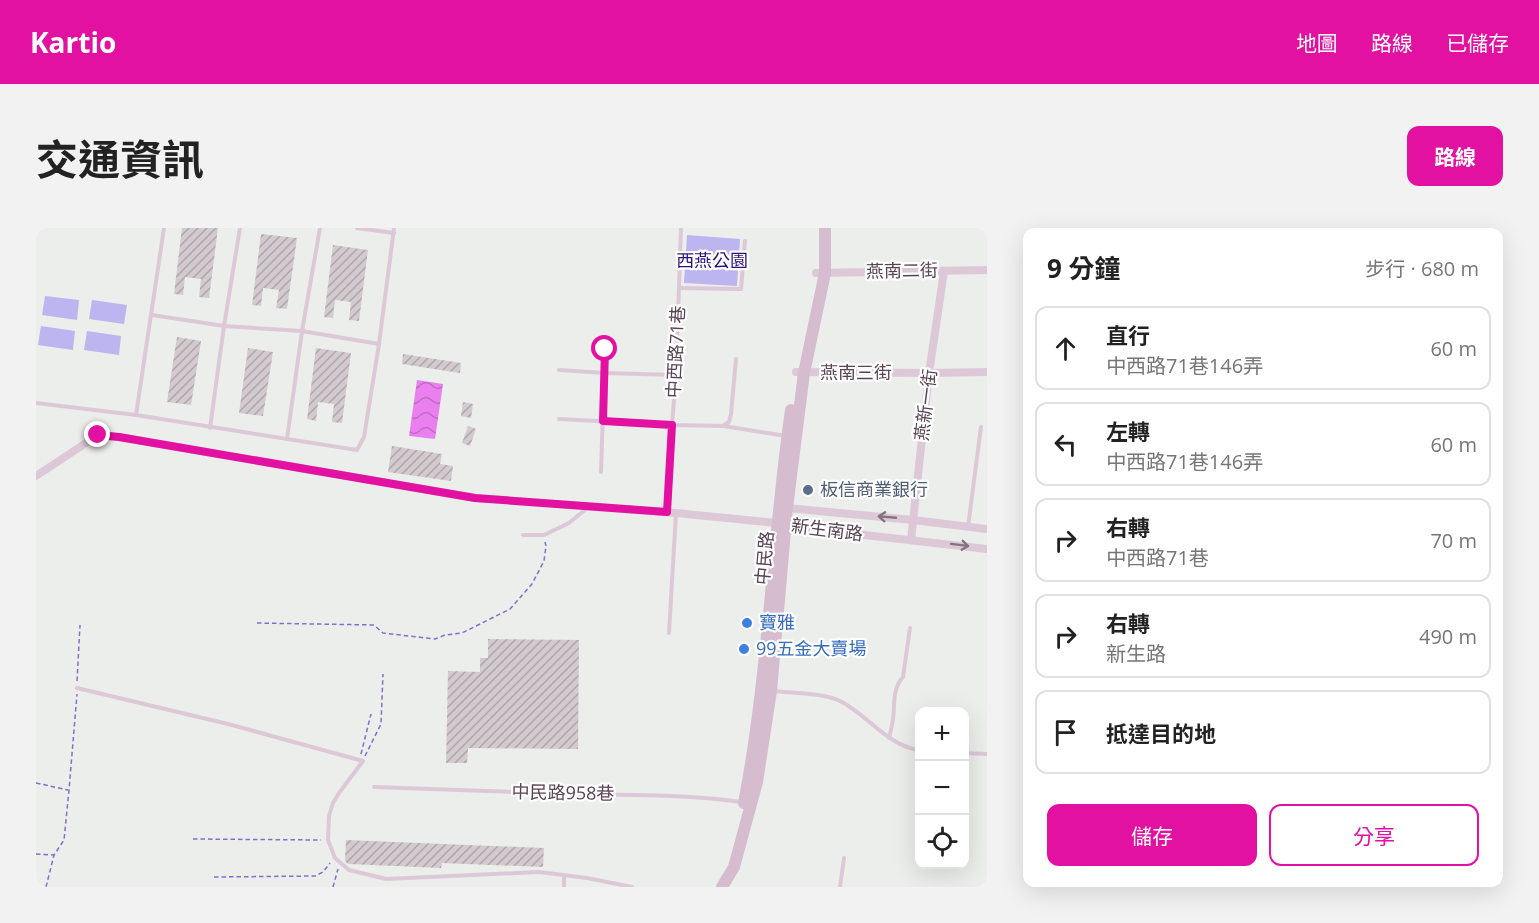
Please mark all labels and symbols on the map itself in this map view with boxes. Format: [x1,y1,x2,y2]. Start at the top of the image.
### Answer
park label: 西燕公園 [676,248,748,272]
street label: 燕南二街 [866,257,938,283]
street label: 中西路71巷 [661,305,689,399]
route start [591,335,617,361]
street label: 燕南三街 [820,360,892,384]
street label: 燕新一街 [909,368,941,442]
route end [84,421,110,447]
place label: 板信商業銀行 [820,477,928,501]
marker: 板信商業銀行 [801,483,815,497]
one-way arrow [878,511,898,522]
street label: 新生南路 [790,513,864,545]
street label: 中民路 [750,530,778,586]
one-way arrow [949,540,969,551]
place label: 寶雅 [759,610,795,634]
marker: 寶雅 [740,616,754,630]
place label: 99五金大賣場 [756,636,867,660]
marker: 99五金大賣場 [737,642,751,656]
street label: 中民路958巷 [511,779,615,805]

